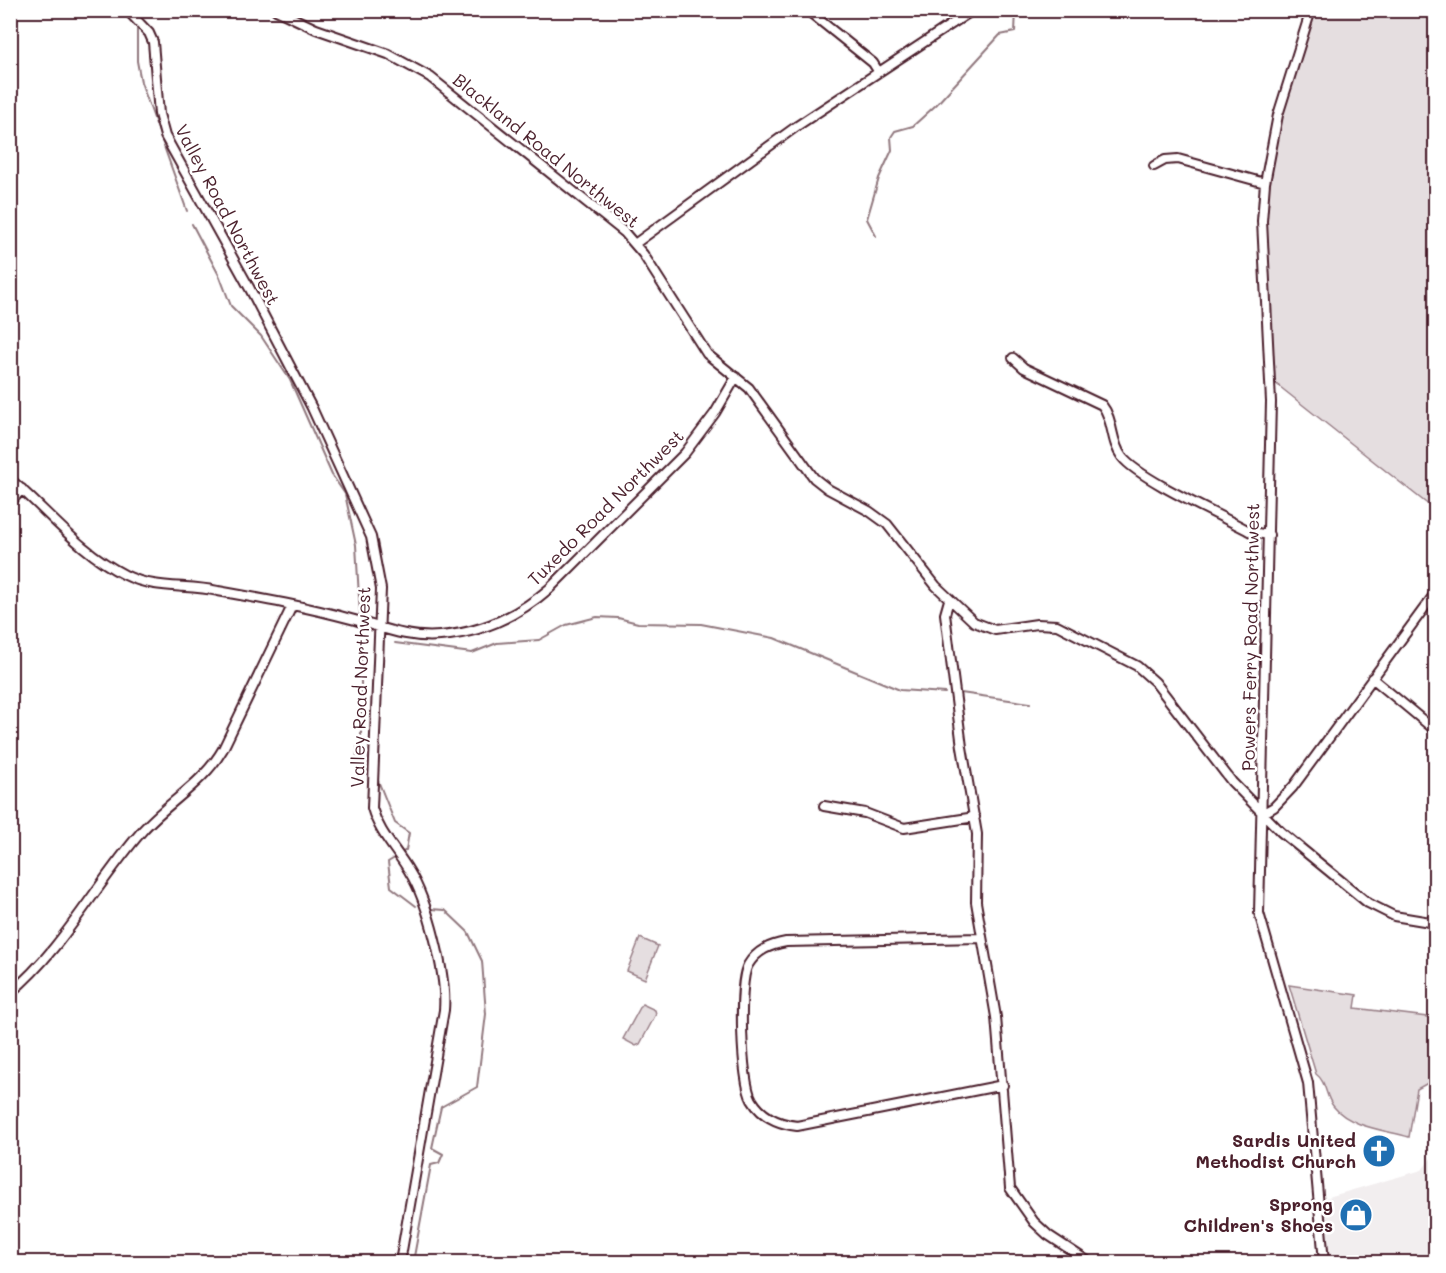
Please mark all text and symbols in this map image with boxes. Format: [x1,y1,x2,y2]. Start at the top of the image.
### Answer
street label: Blackland Road Northwest [448,67,645,233]
street label: Valley Road Northwest [170,120,286,309]
street label: Tuxedo Road Northwest [522,424,689,591]
street label: Powers Ferry Road Northwest [1236,503,1264,771]
street label: Valley Road Northwest [344,586,376,788]
place label: Sardis United Methodist Church [1196,1128,1356,1173]
church icon: Sardis United Methodist Church [1361,1133,1397,1169]
place label: Sprong Children's Shoes [1184,1192,1333,1237]
shop icon: Sprong Children's Shoes [1338,1197,1374,1233]

